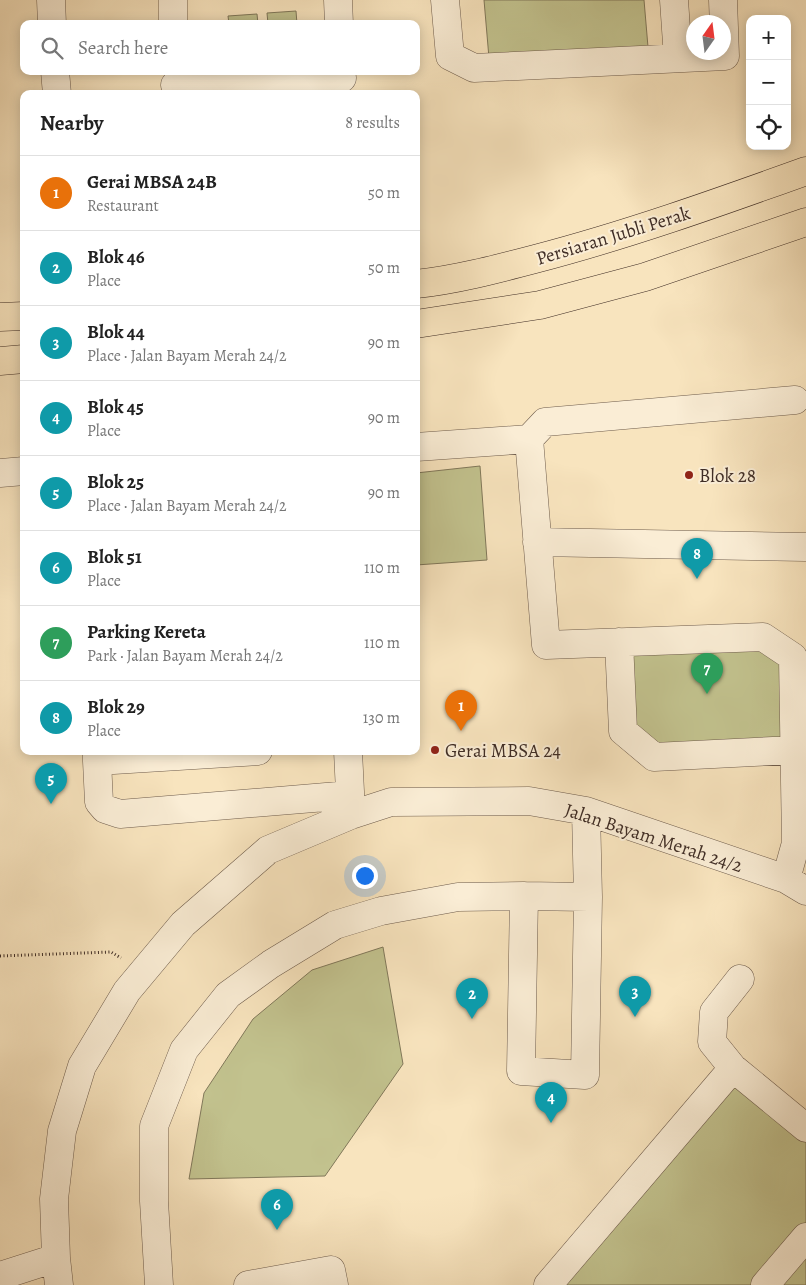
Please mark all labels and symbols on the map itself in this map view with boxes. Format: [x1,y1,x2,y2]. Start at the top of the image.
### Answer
north arrow [686,15,731,60]
street label: Persiaran Jubli Perak [533,200,694,272]
place label: Blok 28 [699,463,756,489]
marker: Blok 28 [683,469,695,481]
pin: 8 [681,538,713,579]
pin: 7 [691,653,723,694]
pin: 1 [445,690,477,731]
place label: Gerai MBSA 24 [445,738,561,764]
marker: Gerai MBSA 24 [429,744,441,756]
pin: 5 [35,763,67,804]
street label: Jalan Bayam Merah 24/2 [561,797,746,879]
your location [352,863,378,889]
pin: 3 [619,976,651,1017]
pin: 2 [456,978,488,1019]
pin: 4 [535,1082,567,1123]
pin: 6 [261,1189,293,1230]

